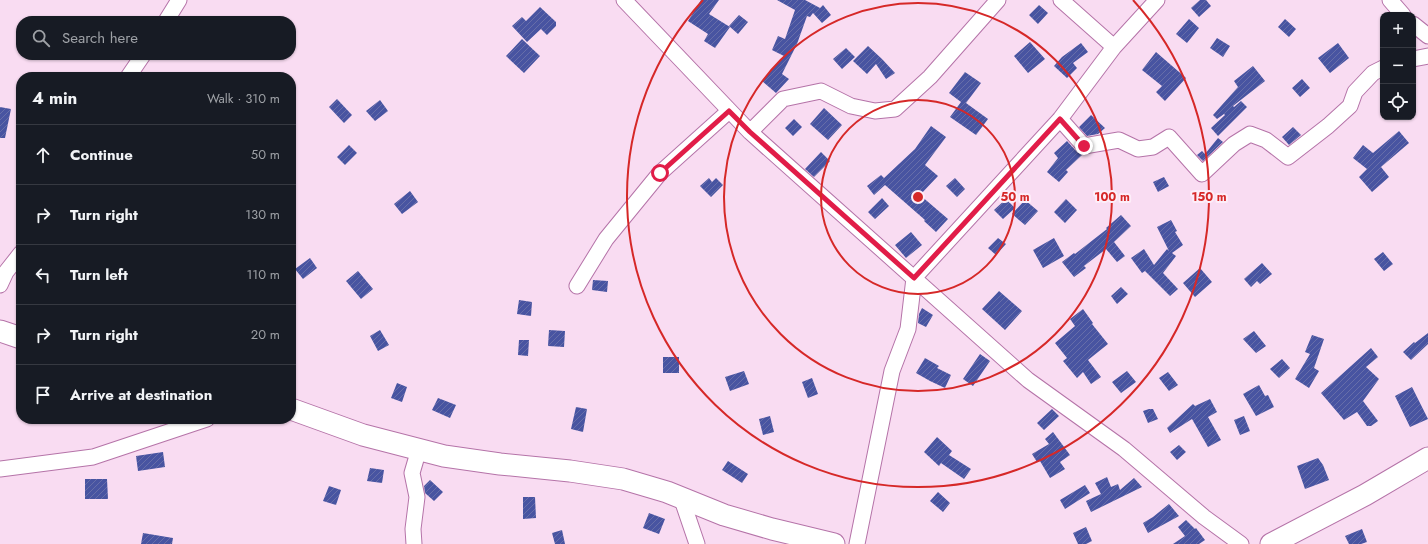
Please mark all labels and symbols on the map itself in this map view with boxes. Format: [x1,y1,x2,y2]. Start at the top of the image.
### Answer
route end [1075,137,1093,155]
route start [651,164,669,182]
text: 50 m [1000,188,1030,206]
text: 100 m [1094,188,1130,206]
text: 150 m [1191,188,1227,206]
centre of rings [911,190,925,204]

